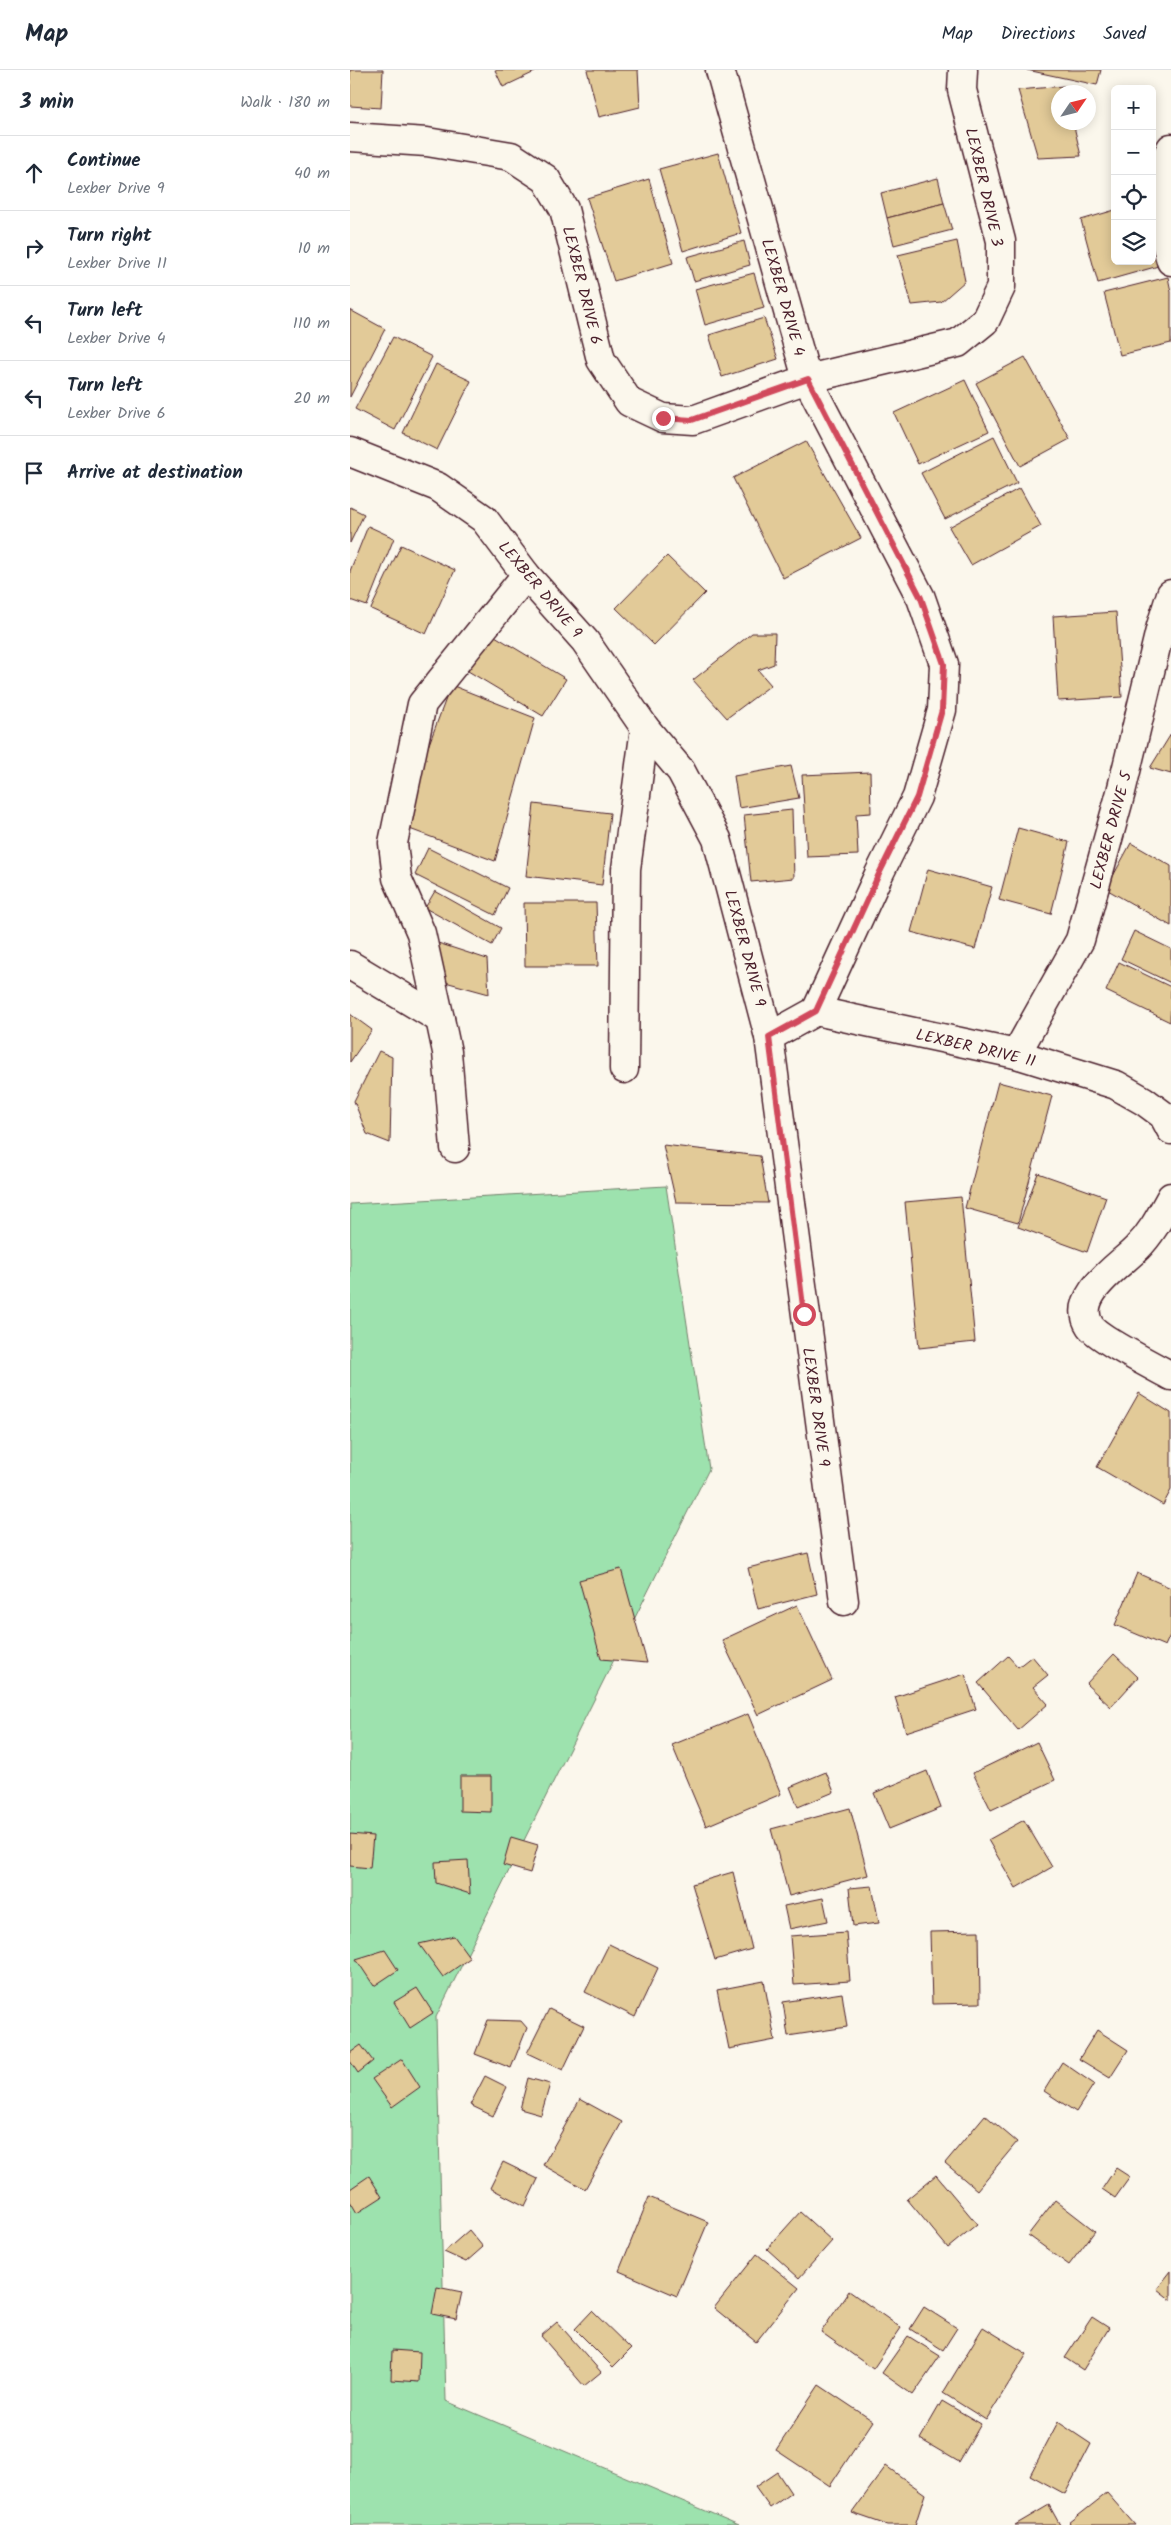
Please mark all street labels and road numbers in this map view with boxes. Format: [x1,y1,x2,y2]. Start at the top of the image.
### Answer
street label: LEXBER DRIVE 3 [958,125,1009,249]
street label: LEXBER DRIVE 6 [555,224,608,347]
street label: LEXBER DRIVE 4 [754,236,811,359]
street label: LEXBER DRIVE 9 [492,536,588,644]
street label: LEXBER DRIVE 5 [1084,767,1140,892]
street label: LEXBER DRIVE 9 [717,887,772,1010]
street label: LEXBER DRIVE 11 [913,1023,1038,1074]
street label: LEXBER DRIVE 9 [795,1346,836,1469]

